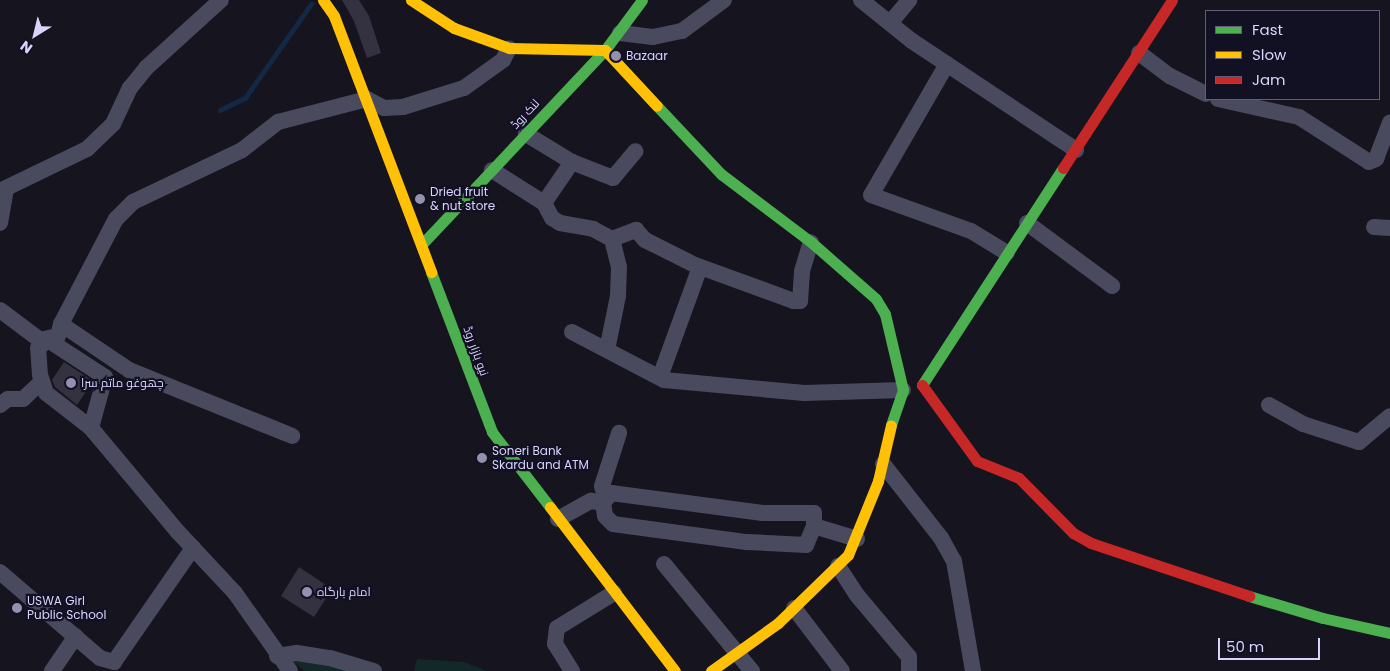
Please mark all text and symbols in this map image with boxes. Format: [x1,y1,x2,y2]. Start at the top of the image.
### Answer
north arrow [10,10,60,60]
legend [1205,10,1380,100]
text: Fast [1252,19,1283,40]
text: N [16,36,36,58]
text: Slow [1252,44,1286,65]
place label: Bazaar [626,49,668,63]
marker: Bazaar [610,50,622,62]
text: Jam [1252,69,1286,90]
street label: لنک روڈ [508,96,542,132]
place label: Dried fruit & nut store [430,185,495,213]
marker: Dried fruit & nut store [414,193,426,205]
street label: نیو بازار روڈ [460,324,492,378]
place label: چھوغو ماتم سرا [81,376,164,390]
marker: چھوغو ماتم سرا [65,377,77,389]
place label: Soneri Bank Skardu and ATM [492,444,589,472]
marker: Soneri Bank Skardu and ATM [476,452,488,464]
place label: امام بارگاہ [317,585,371,599]
marker: امام بارگاہ [301,586,313,598]
place label: USWA Girl Public School [27,594,106,622]
marker: USWA Girl Public School [11,602,23,614]
scale bar [1220,628,1322,660]
text: 50 m [1226,636,1264,657]

